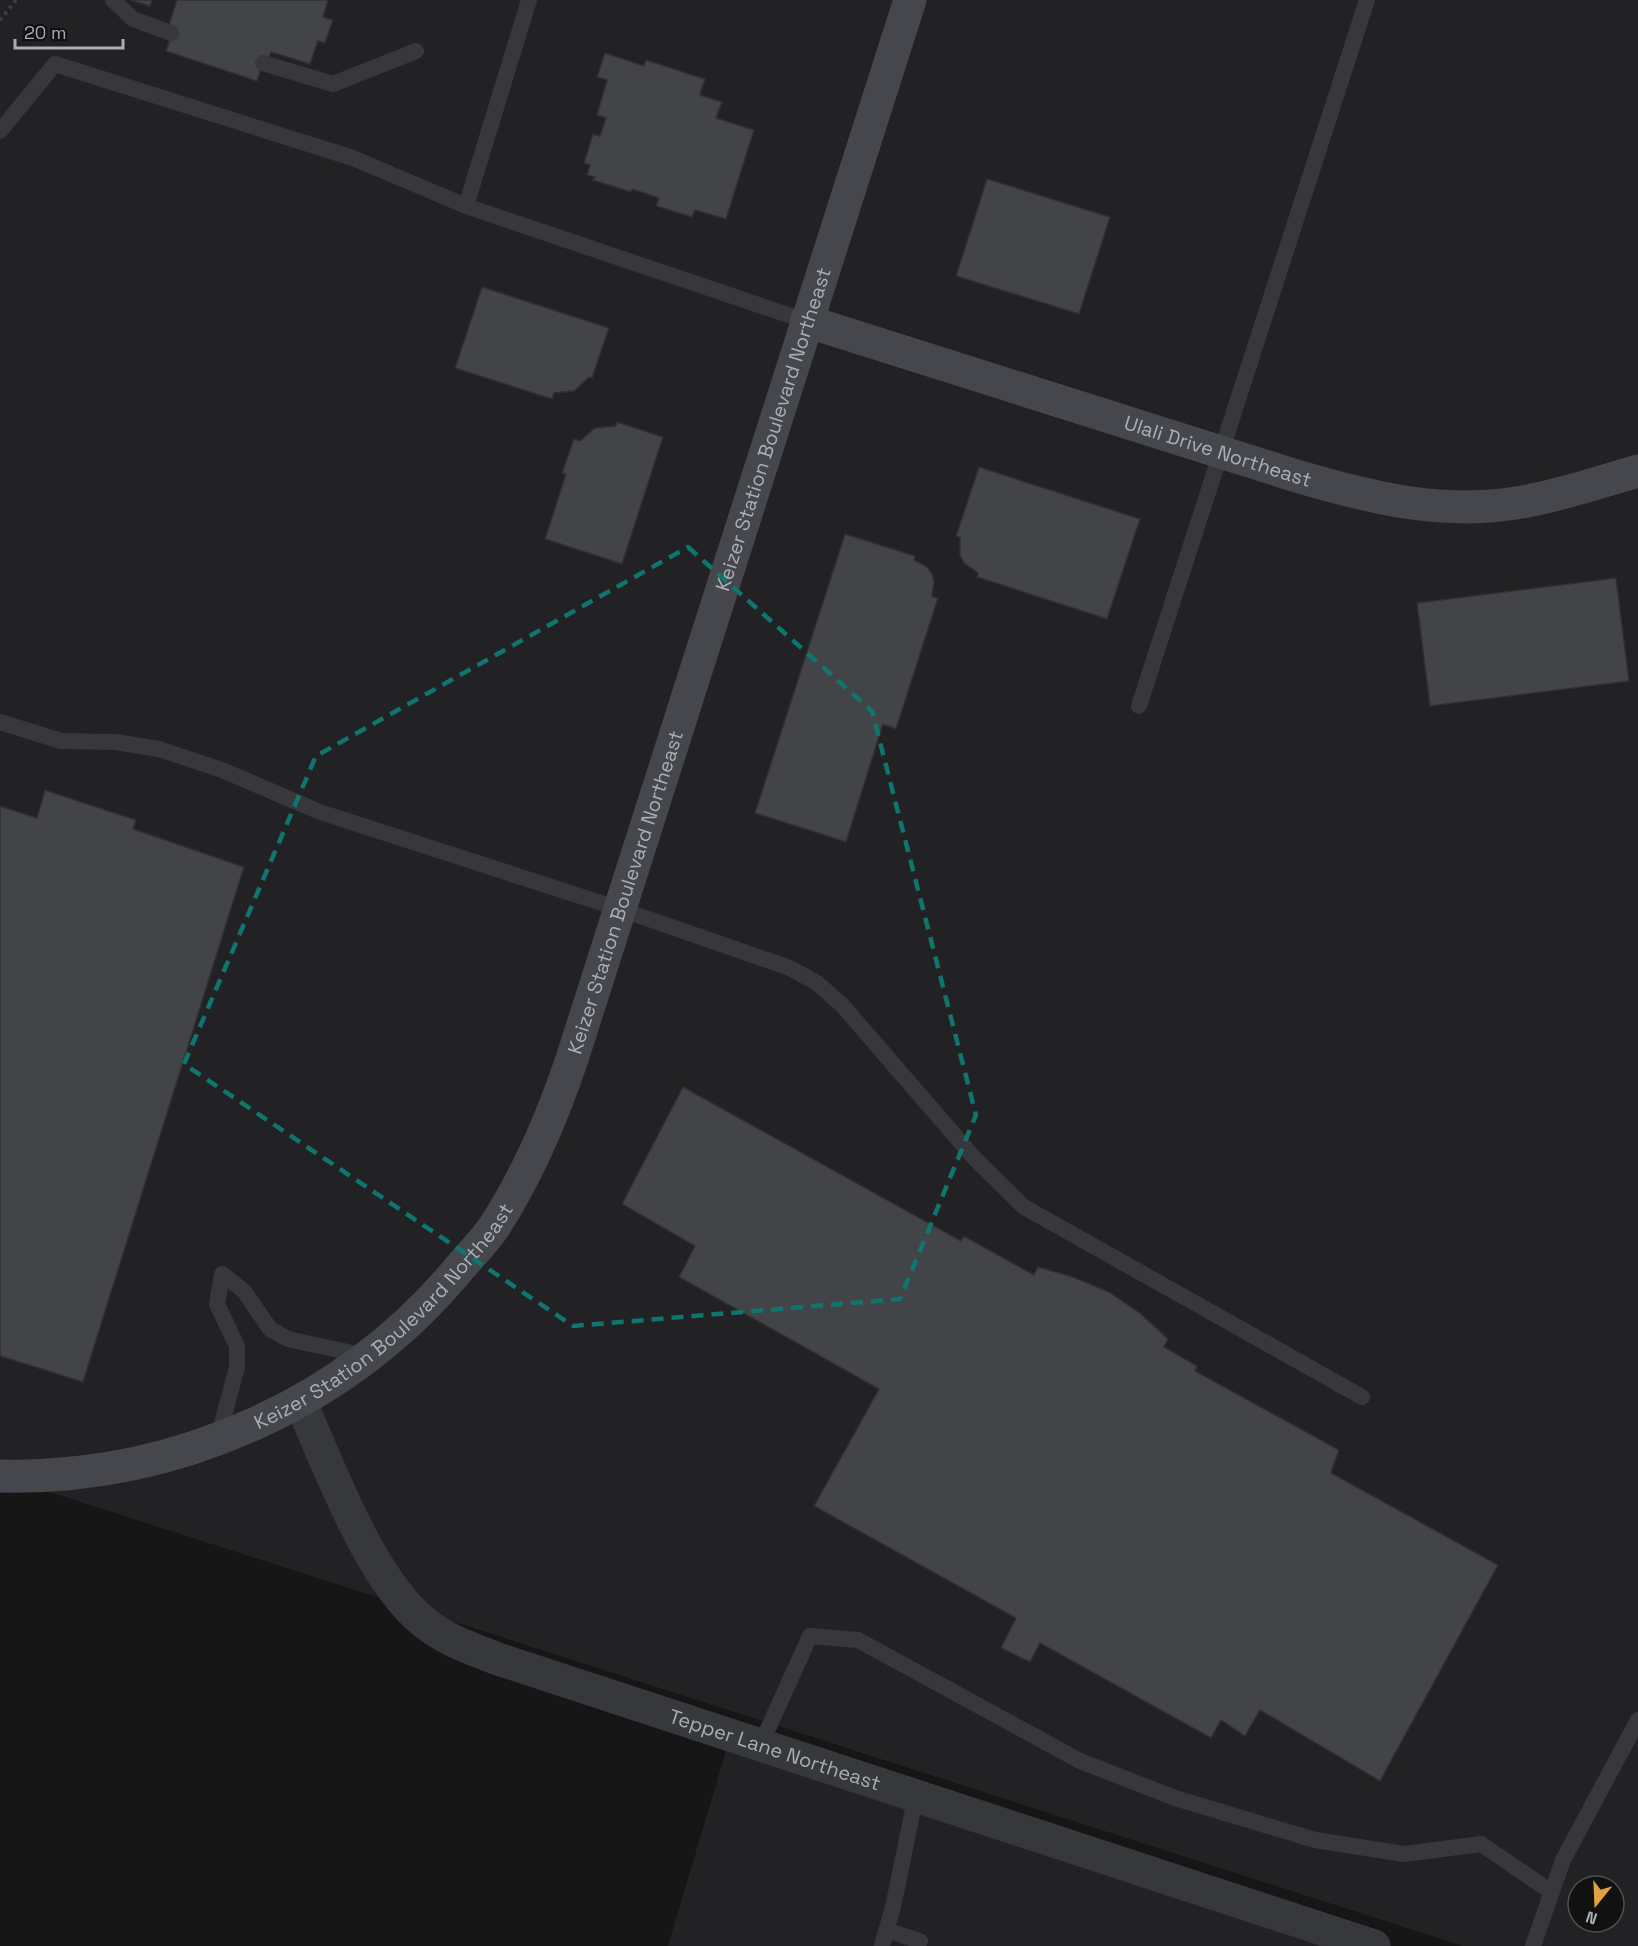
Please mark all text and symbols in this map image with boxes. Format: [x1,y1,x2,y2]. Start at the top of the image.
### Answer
scale bar [15,12,123,50]
text: 20 m [24,21,67,44]
street label: Keizer Station Boulevard Northeast [709,264,837,594]
street label: Ulali Drive Northeast [1121,409,1315,493]
street label: Keizer Station Boulevard Northeast [561,727,689,1057]
street label: Keizer Station Boulevard Northeast [250,1198,519,1435]
street label: Tepper Lane Northeast [666,1703,884,1796]
north arrow [1566,1874,1626,1934]
text: N [1583,1906,1600,1929]

